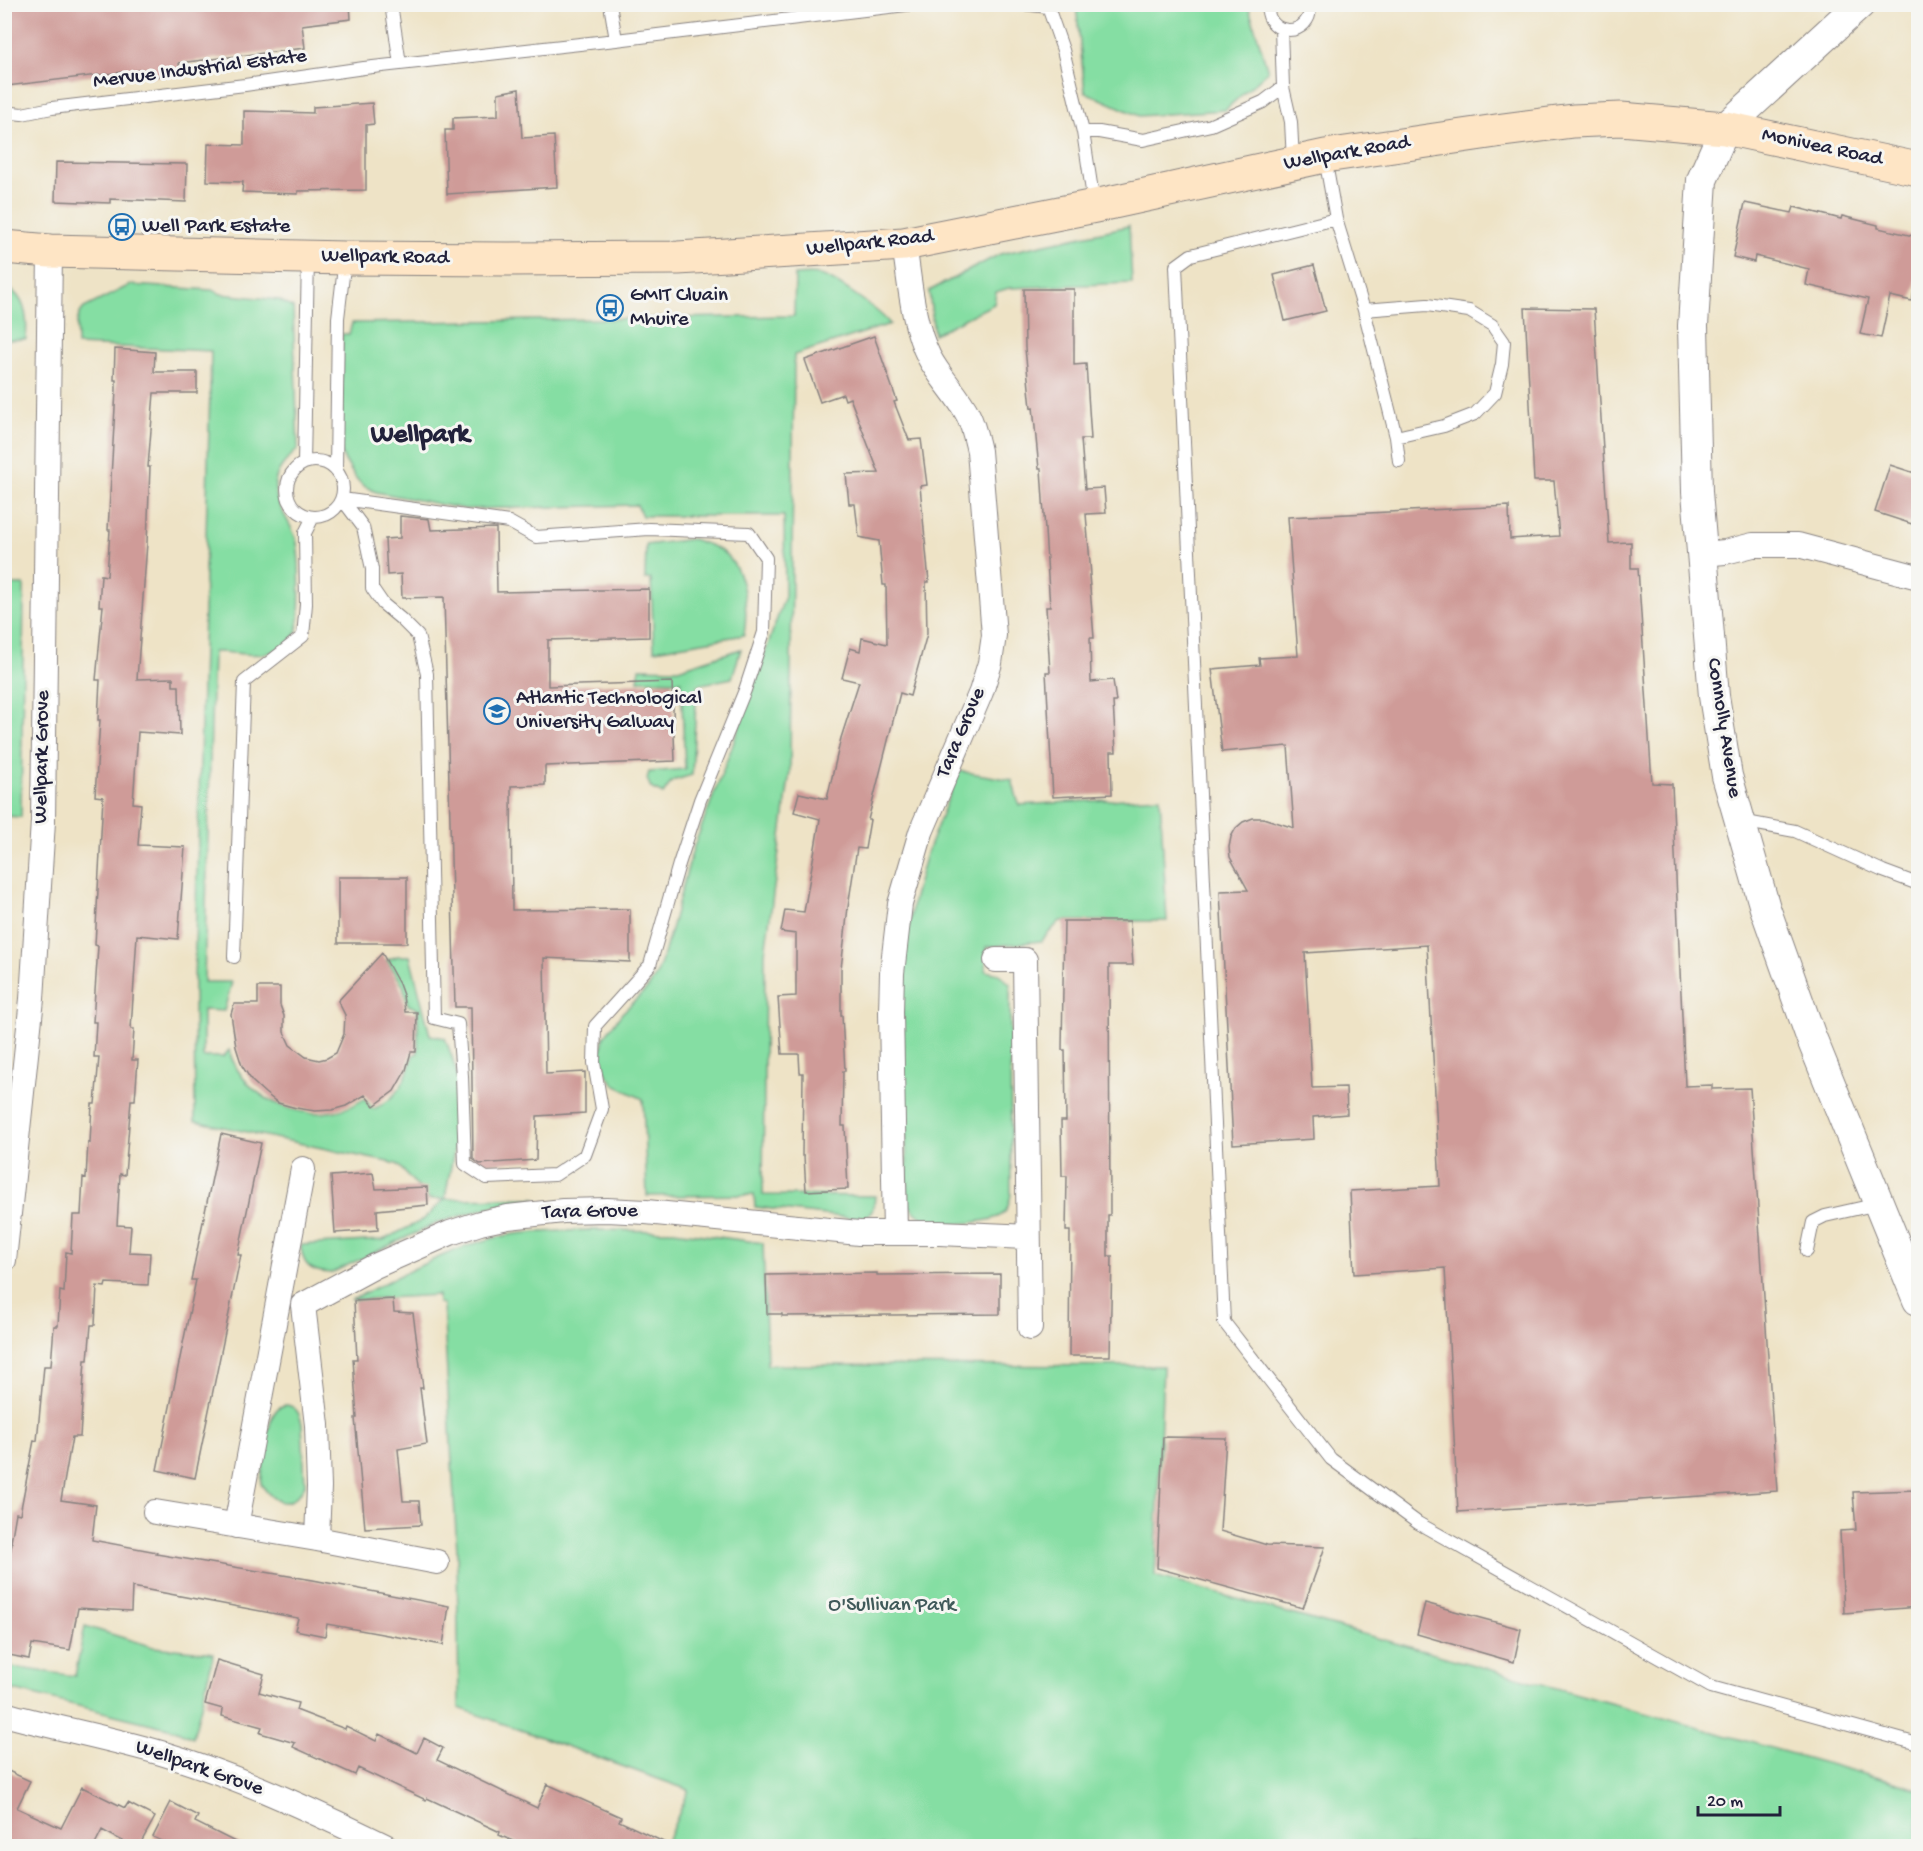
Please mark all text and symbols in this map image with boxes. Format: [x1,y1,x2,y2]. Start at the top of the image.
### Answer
street label: Mervue Industrial Estate [92,44,309,96]
street label: Monivea Road [1759,123,1886,173]
street label: Wellpark Road [1282,130,1414,177]
bus stop icon: Well Park Estate [107,212,137,242]
place label: Well Park Estate [142,215,292,240]
street label: Wellpark Road [805,225,936,263]
street label: Wellpark Road [321,244,451,272]
place label: GMIT Cluain Mhuire [630,284,728,333]
bus stop icon: GMIT Cluain Mhuire [595,293,625,323]
district label: Wellpark [370,420,472,452]
street label: Connolly Avenue [1700,656,1747,801]
street label: Tara Grove [931,683,993,783]
place label: Atlantic Technological University Galway [516,687,702,736]
street label: Wellpark Grove [29,689,57,824]
school or university icon: Atlantic Technological University Galway [482,696,512,726]
street label: Tara Grove [541,1200,639,1226]
park label: O'Sullivan Park [828,1594,958,1619]
street label: Wellpark Grove [132,1735,267,1803]
scale bar [1698,1779,1780,1817]
text: 20 m [1707,1792,1743,1813]

